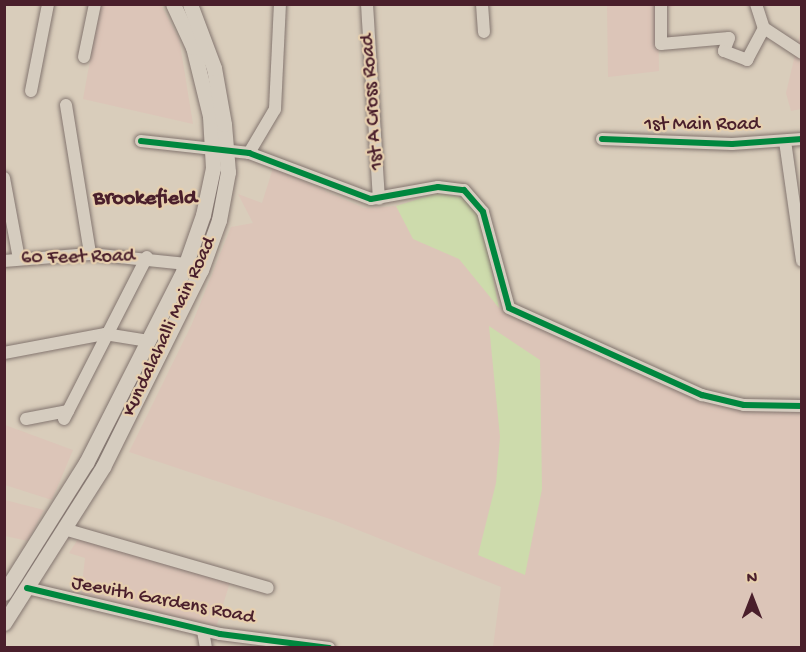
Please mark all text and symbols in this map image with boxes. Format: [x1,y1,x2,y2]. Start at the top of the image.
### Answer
street label: 1st A Cross Road [356,33,390,171]
street label: 1st Main Road [644,113,760,137]
district label: Brookefield [93,187,197,213]
street label: Kundalahalli Main Road [118,233,222,421]
street label: 60 Feet Road [21,245,135,271]
north arrow [722,568,782,628]
text: N [747,570,757,589]
street label: Jeevith Gardens Road [69,571,257,631]

